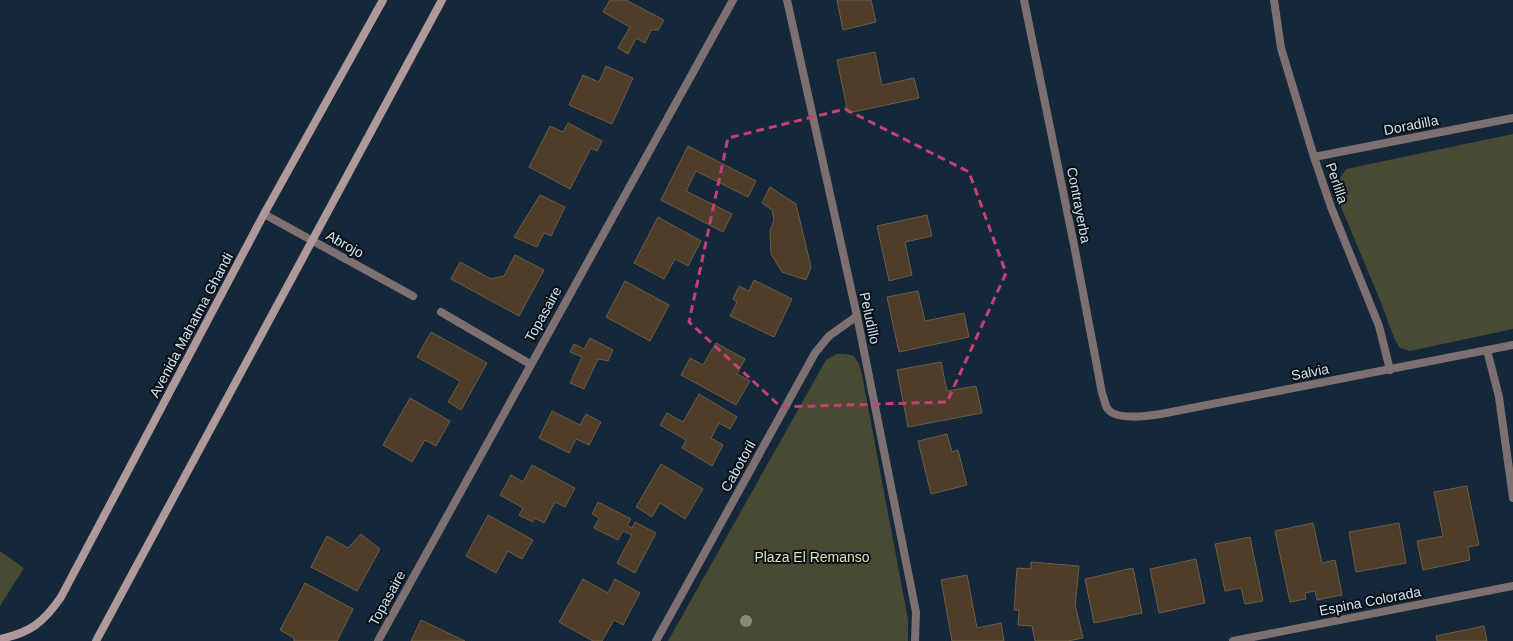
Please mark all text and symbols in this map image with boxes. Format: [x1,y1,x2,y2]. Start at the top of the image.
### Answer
street label: Doradilla [1382,112,1440,138]
street label: Perlilla [1323,161,1351,206]
street label: Contrayerba [1064,166,1094,245]
street label: Abrojo [323,227,367,261]
street label: Avenida Mahatma Ghandi [146,250,236,400]
street label: Topasaire [521,283,565,344]
street label: Peludillo [857,290,883,346]
street label: Salvia [1290,360,1330,383]
street label: Cabotoril [717,438,759,494]
park label: Plaza El Remanso [754,549,870,565]
street label: Topasaire [365,567,409,628]
street label: Espina Colorada [1318,583,1423,619]

